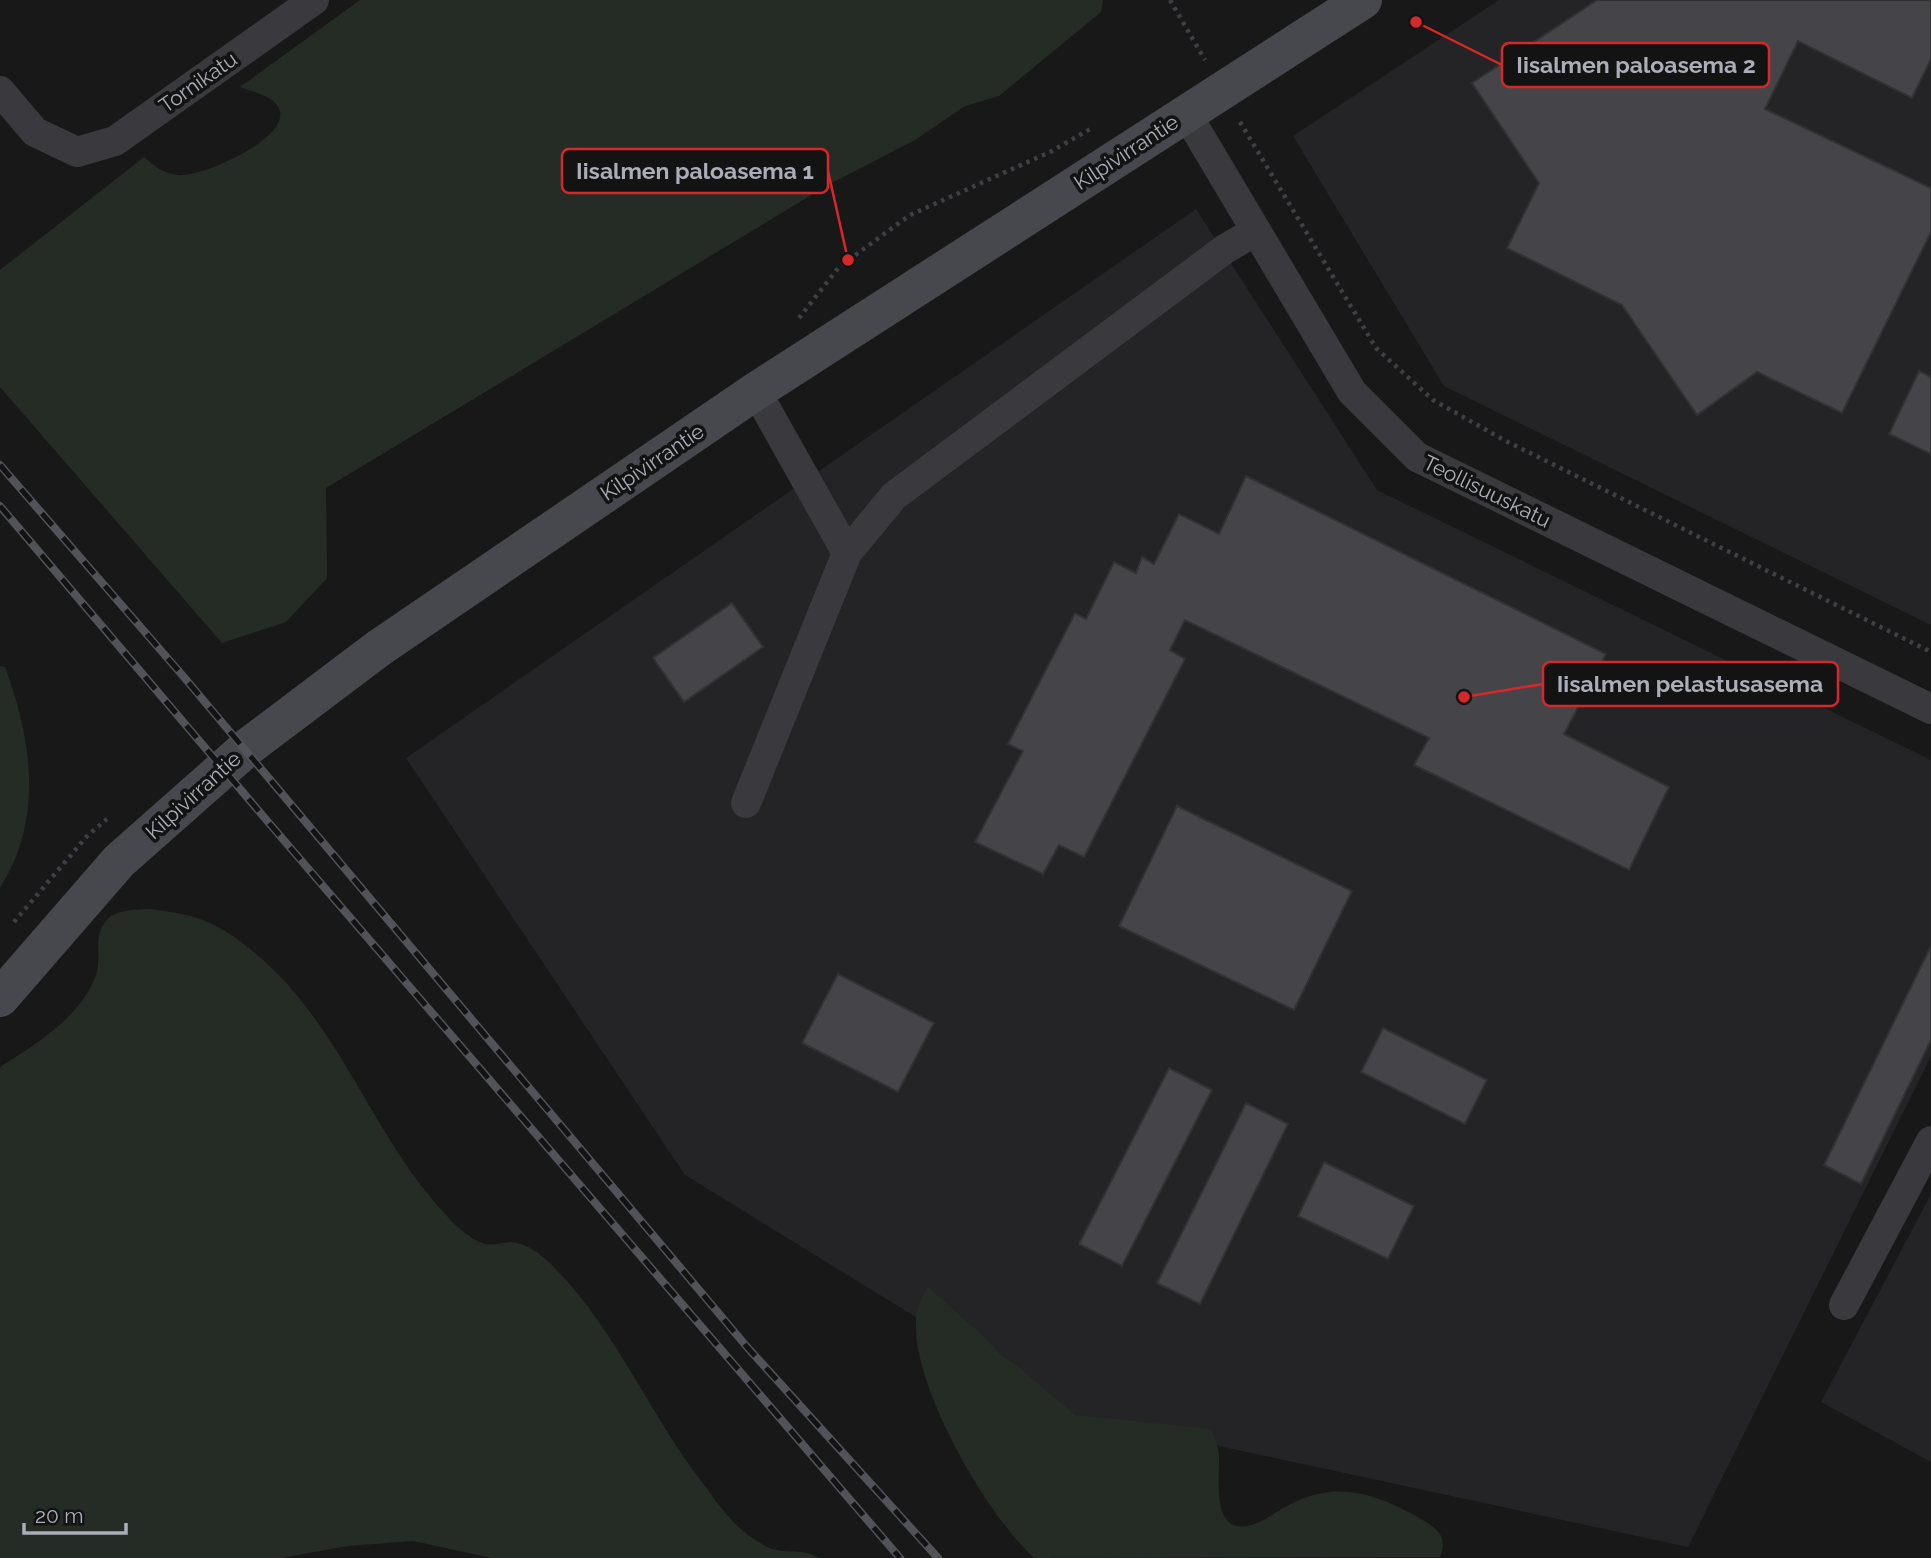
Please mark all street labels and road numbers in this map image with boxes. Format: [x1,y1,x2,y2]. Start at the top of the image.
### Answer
street label: Tornikatu [154,46,242,118]
street label: Kilpivirrantie [1069,109,1183,195]
street label: Kilpivirrantie [596,418,708,506]
street label: Teollisuuskatu [1419,449,1555,533]
street label: Kilpivirrantie [140,746,246,844]

